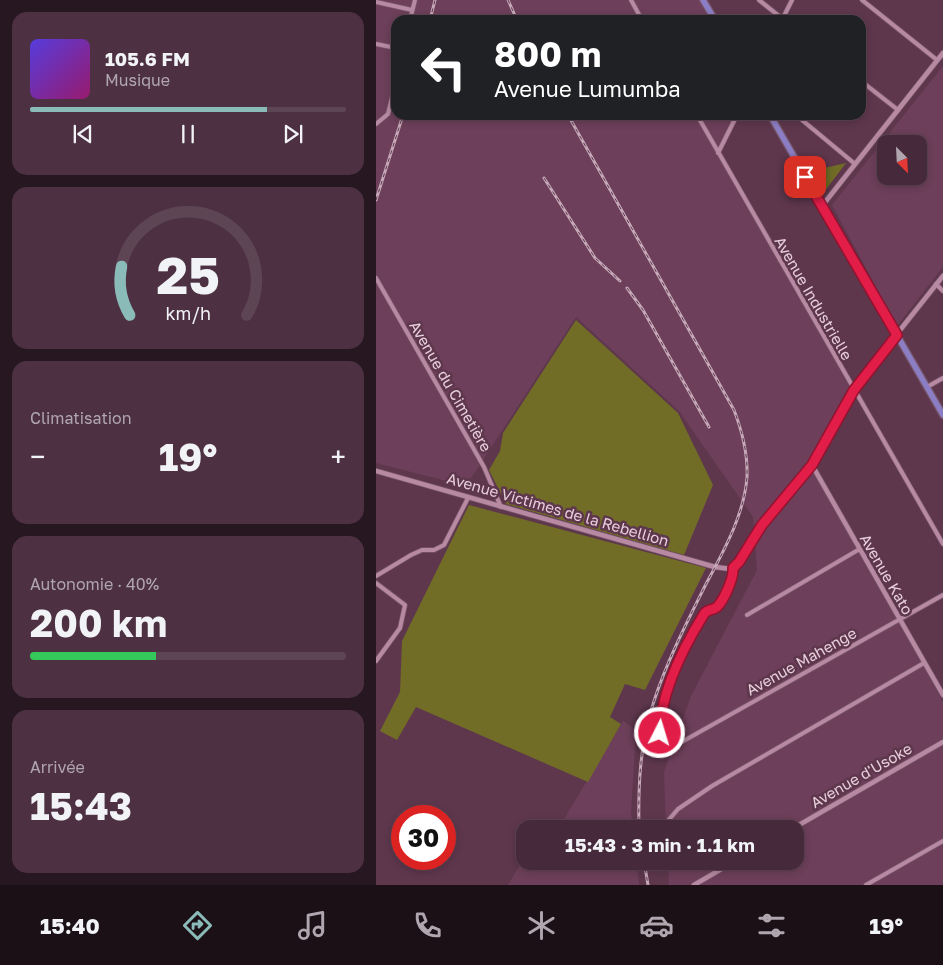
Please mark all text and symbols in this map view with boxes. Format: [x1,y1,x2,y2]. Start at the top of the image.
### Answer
text: 800 m [494,33,601,75]
icon: left [411,35,476,100]
text: 105.6 FM [105,47,190,70]
text: Musique [105,70,170,90]
text: Avenue Lumumba [494,75,681,102]
icon: previous [69,120,97,148]
icon: pause [174,120,202,148]
icon: next [279,120,307,148]
north arrow [877,135,927,185]
map controls [877,135,927,185]
pin [784,156,826,198]
icon: arrive [791,163,819,191]
street label: Avenue Industrielle [771,233,857,363]
text: 25 [156,243,220,305]
text: km/h [165,302,211,324]
street label: Avenue du Cimetière [406,317,496,455]
text: Climatisation [30,408,132,428]
text: 19° [159,434,217,479]
text: − [30,440,45,473]
text: + [331,440,346,473]
street label: Avenue Victimes de la Rebellion [445,469,671,549]
street label: Avenue Kato [857,530,917,618]
text: Autonomie · 40% [30,574,159,594]
text: 200 km [30,600,167,645]
street label: Avenue Mahenge [743,623,859,699]
position arrow [633,706,685,758]
street label: Avenue d'Usoke [807,739,915,811]
text: Arrivée [30,757,85,777]
text: 15:43 [30,783,132,828]
speed limit sign: 30 [391,805,456,870]
text: 15:43 · 3 min · 1.1 km [565,833,755,856]
icon: directions [180,908,215,943]
icon: music [295,908,330,943]
icon: phone [410,908,445,943]
icon: climate [524,908,559,943]
icon: car [639,908,674,943]
icon: filters [754,908,789,943]
text: 15:40 [40,912,100,939]
text: 19° [869,912,903,939]

